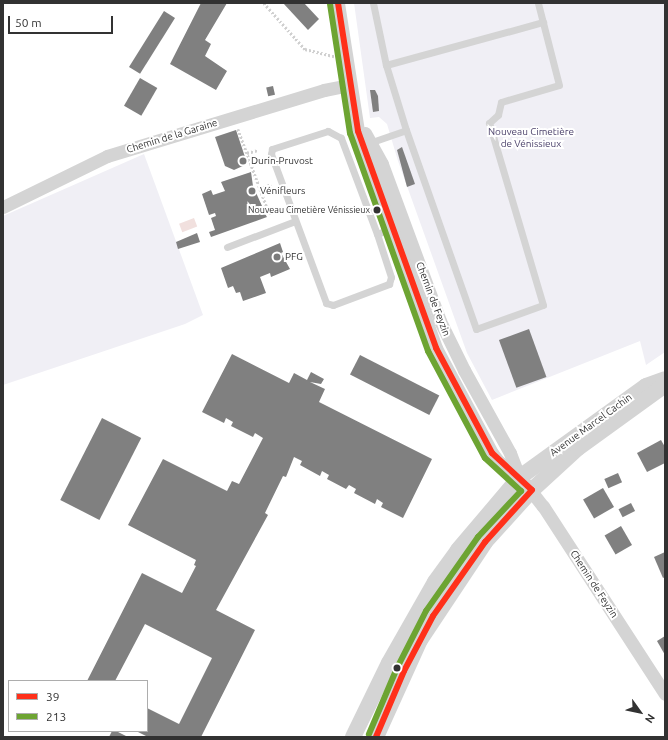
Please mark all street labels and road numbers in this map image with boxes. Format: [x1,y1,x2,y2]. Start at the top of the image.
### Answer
street label: Chemin de la Garaine [125,116,219,156]
street label: Chemin de Feyzin [413,260,453,338]
street label: Avenue Marcel Cachin [548,391,634,459]
street label: Chemin de Feyzin [568,548,620,620]

